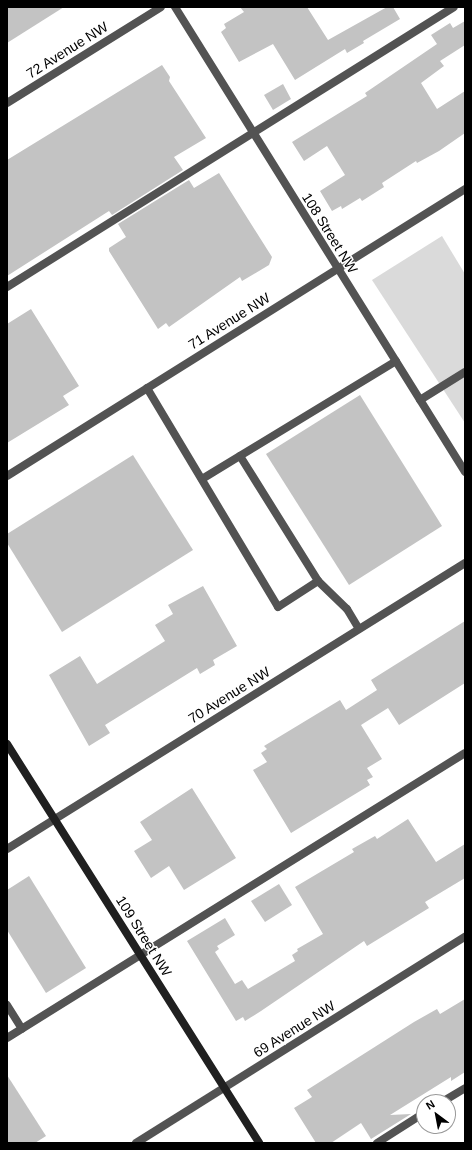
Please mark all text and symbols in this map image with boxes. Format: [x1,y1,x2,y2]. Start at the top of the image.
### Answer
street label: 72 Avenue NW [23,18,111,82]
street label: 108 Street NW [299,190,361,276]
street label: 71 Avenue NW [185,289,273,353]
street label: 70 Avenue NW [185,663,273,727]
street label: 109 Street NW [113,893,175,979]
street label: 69 Avenue NW [250,997,338,1061]
north arrow [416,1094,456,1134]
text: N [424,1097,437,1112]

